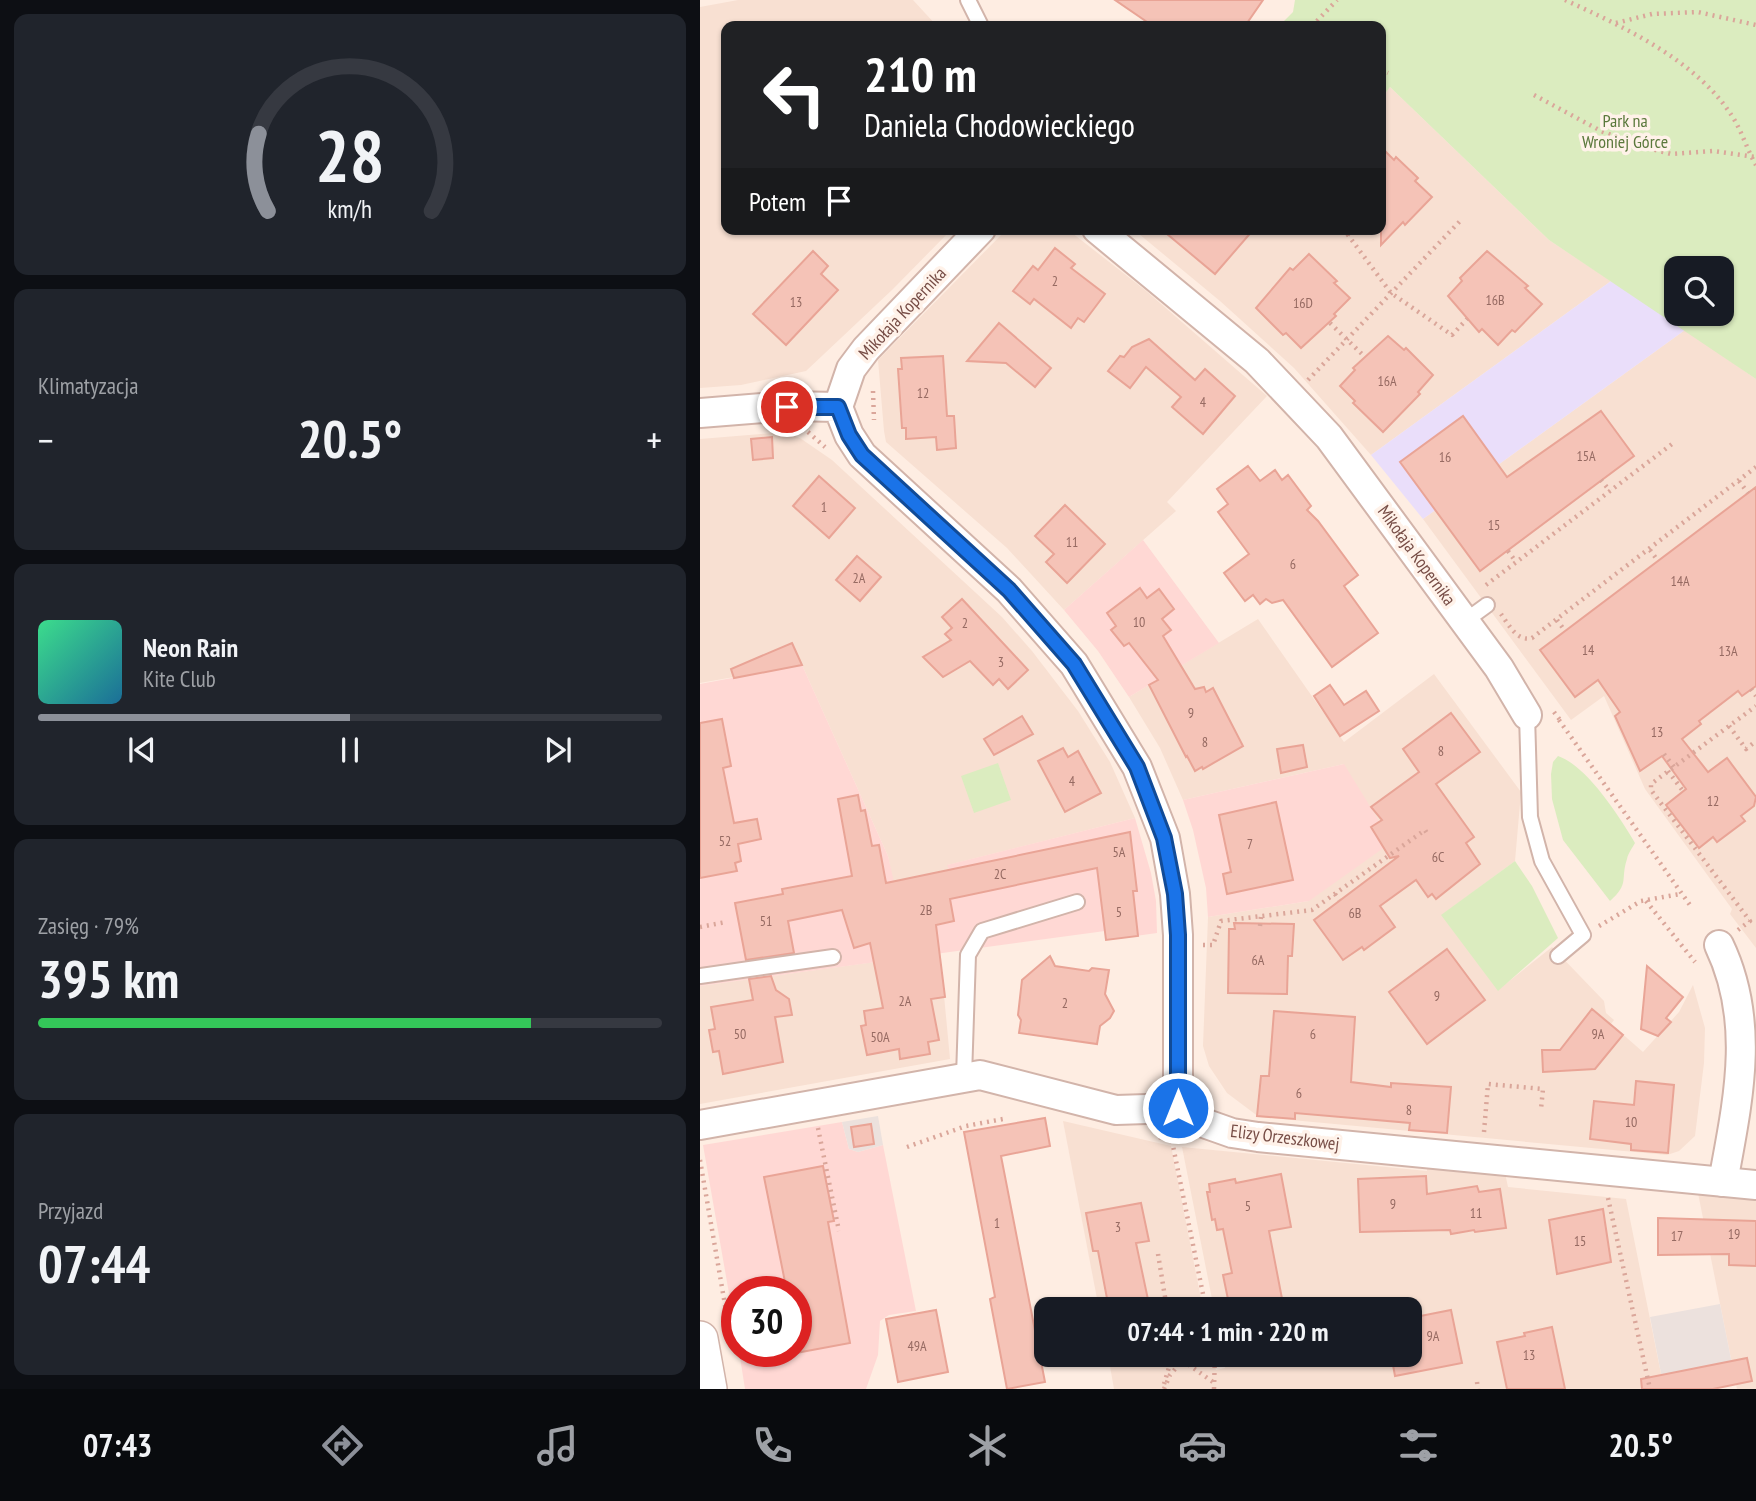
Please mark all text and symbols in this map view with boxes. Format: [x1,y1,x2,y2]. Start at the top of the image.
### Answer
text: 210 m [864,42,977,106]
icon: left [749,49,840,140]
text: Daniela Chodowieckiego [864,104,1135,146]
text: 28 [315,107,385,201]
park label: Park na Wroniej Górce [1582,109,1668,153]
icon: arrive [820,182,858,220]
text: Potem [749,185,806,218]
text: km/h [328,192,372,224]
map controls [1664,256,1734,326]
button: search [1664,256,1734,326]
street label: Mikołaja Kopernika [853,262,951,364]
house number: 2 [1052,272,1058,290]
house number: 16B [1485,291,1505,309]
house number: 13 [790,293,802,311]
house number: 16D [1293,294,1313,312]
text: Klimatyzacja [38,371,138,400]
house number: 16A [1377,372,1397,390]
pin [757,377,817,437]
house number: 12 [917,384,929,402]
icon: arrive [768,388,806,426]
house number: 4 [1200,393,1207,411]
text: 20.5° [298,405,402,472]
text: − [38,415,54,464]
text: + [646,415,662,464]
house number: 15A [1576,447,1596,465]
house number: 16 [1439,448,1451,466]
house number: 1 [821,498,827,516]
street label: Mikołaja Kopernika [1373,500,1461,610]
house number: 15 [1488,516,1500,534]
house number: 11 [1066,533,1078,551]
house number: 6 [1290,555,1296,573]
house number: 2A [853,569,866,587]
house number: 14A [1670,572,1690,590]
house number: 10 [1133,613,1145,631]
house number: 2 [962,614,968,632]
text: Neon Rain [143,631,238,664]
house number: 14 [1582,641,1595,659]
house number: 13A [1718,642,1738,660]
house number: 3 [998,653,1004,671]
text: Kite Club [143,664,216,693]
house number: 9 [1188,704,1194,722]
house number: 13 [1651,723,1663,741]
icon: previous [123,731,161,769]
icon: pause [331,731,369,769]
icon: next [539,731,577,769]
house number: 8 [1202,733,1208,751]
house number: 8 [1438,742,1444,760]
house number: 4 [1069,772,1076,790]
house number: 12 [1707,792,1719,810]
house number: 52 [719,832,731,850]
house number: 7 [1247,835,1253,853]
house number: 5A [1113,843,1126,861]
house number: 6C [1432,848,1445,866]
house number: 2C [994,865,1007,883]
house number: 2B [920,901,932,919]
house number: 5 [1116,903,1122,921]
house number: 6B [1349,904,1361,922]
text: Zasięg · 79% [38,911,139,940]
house number: 51 [760,912,772,930]
text: 395 km [38,945,179,1012]
house number: 6A [1252,951,1265,969]
house number: 9 [1434,987,1440,1005]
house number: 2A [899,992,912,1010]
house number: 2 [1062,994,1068,1012]
house number: 50 [734,1025,746,1043]
house number: 6 [1310,1025,1316,1043]
house number: 9A [1592,1025,1605,1043]
house number: 50A [870,1028,890,1046]
position arrow [1141,1071,1215,1145]
house number: 6 [1296,1084,1302,1102]
house number: 8 [1406,1101,1412,1119]
house number: 10 [1625,1113,1637,1131]
street label: Elizy Orzeszkowej [1229,1119,1341,1155]
house number: 9 [1390,1195,1396,1213]
text: Przyjazd [38,1196,103,1225]
house number: 5 [1245,1197,1251,1215]
house number: 11 [1470,1204,1482,1222]
house number: 1 [994,1214,1000,1232]
house number: 3 [1115,1218,1121,1236]
house number: 19 [1728,1225,1740,1243]
house number: 17 [1671,1227,1683,1245]
text: 07:44 [38,1230,150,1297]
house number: 15 [1574,1232,1586,1250]
speed limit sign: 30 [721,1276,812,1367]
text: 07:44 · 1 min · 220 m [1128,1315,1328,1348]
house number: 9A [1427,1327,1440,1345]
house number: 49A [907,1337,927,1355]
house number: 13 [1523,1346,1535,1364]
icon: directions [318,1421,367,1470]
icon: music [533,1421,582,1470]
icon: phone [748,1421,797,1470]
icon: climate [963,1421,1012,1470]
icon: car [1178,1421,1227,1470]
icon: filters [1394,1421,1443,1470]
text: 07:43 [83,1424,152,1466]
text: 20.5° [1609,1424,1673,1466]

